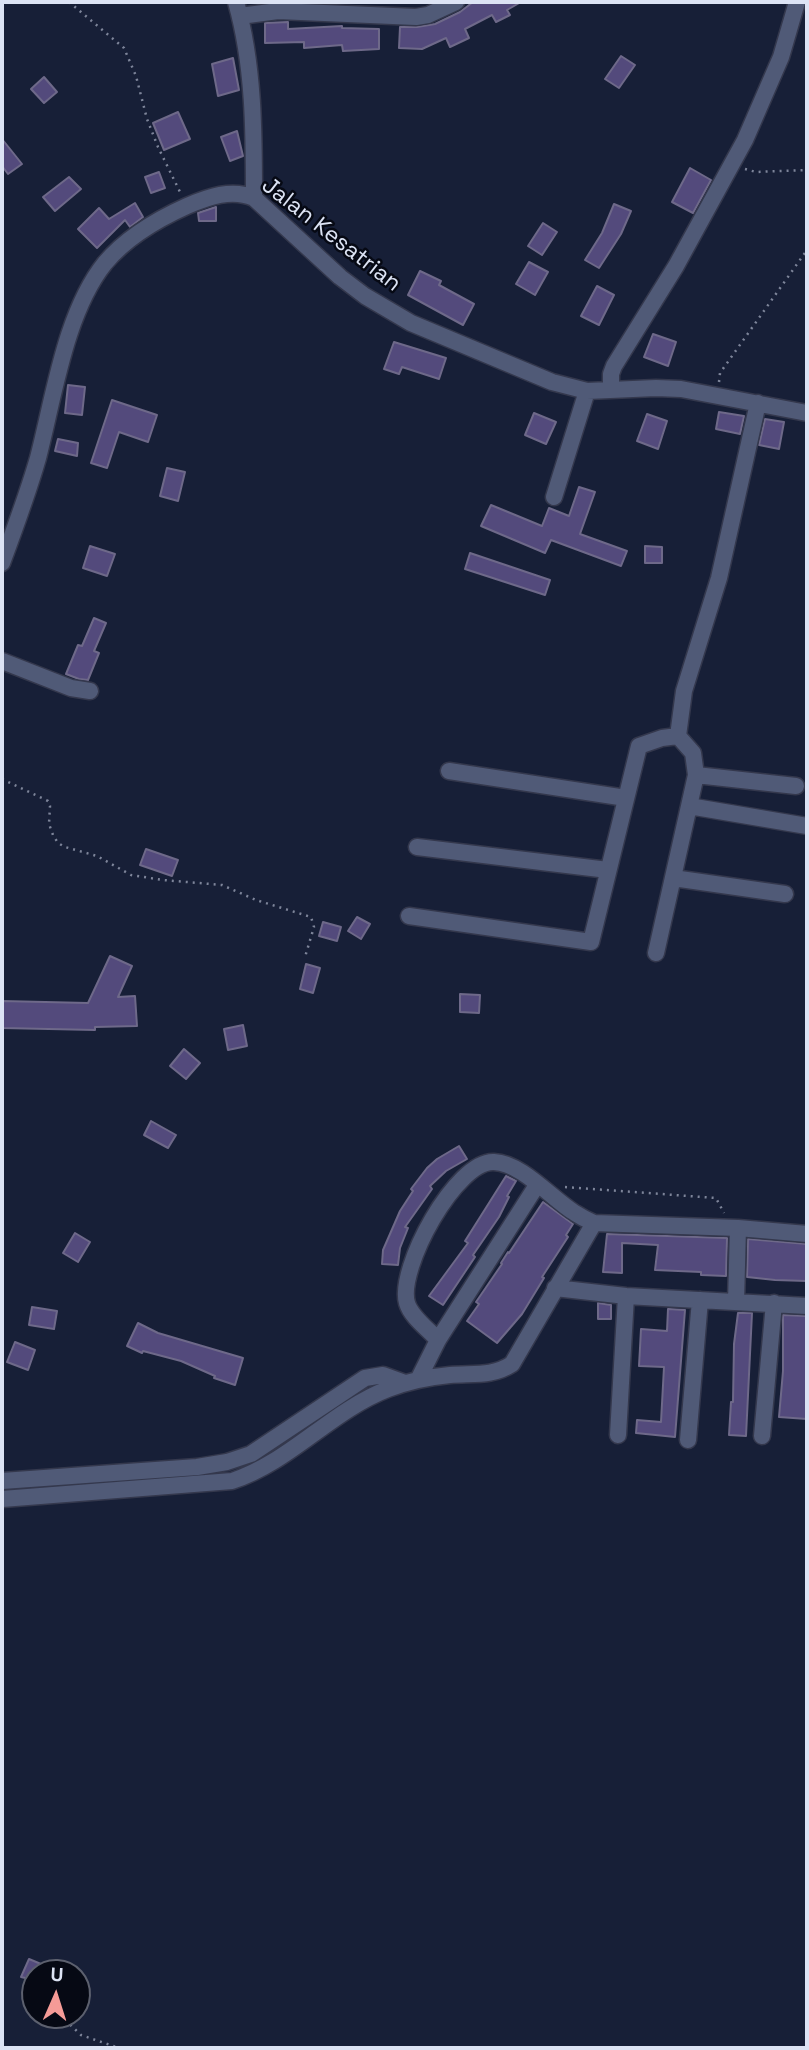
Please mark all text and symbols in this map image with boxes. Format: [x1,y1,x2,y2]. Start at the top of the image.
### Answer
street label: Jalan Kesatrian [256,172,406,298]
north arrow [21,1959,91,2029]
text: U [50,1962,64,1987]

